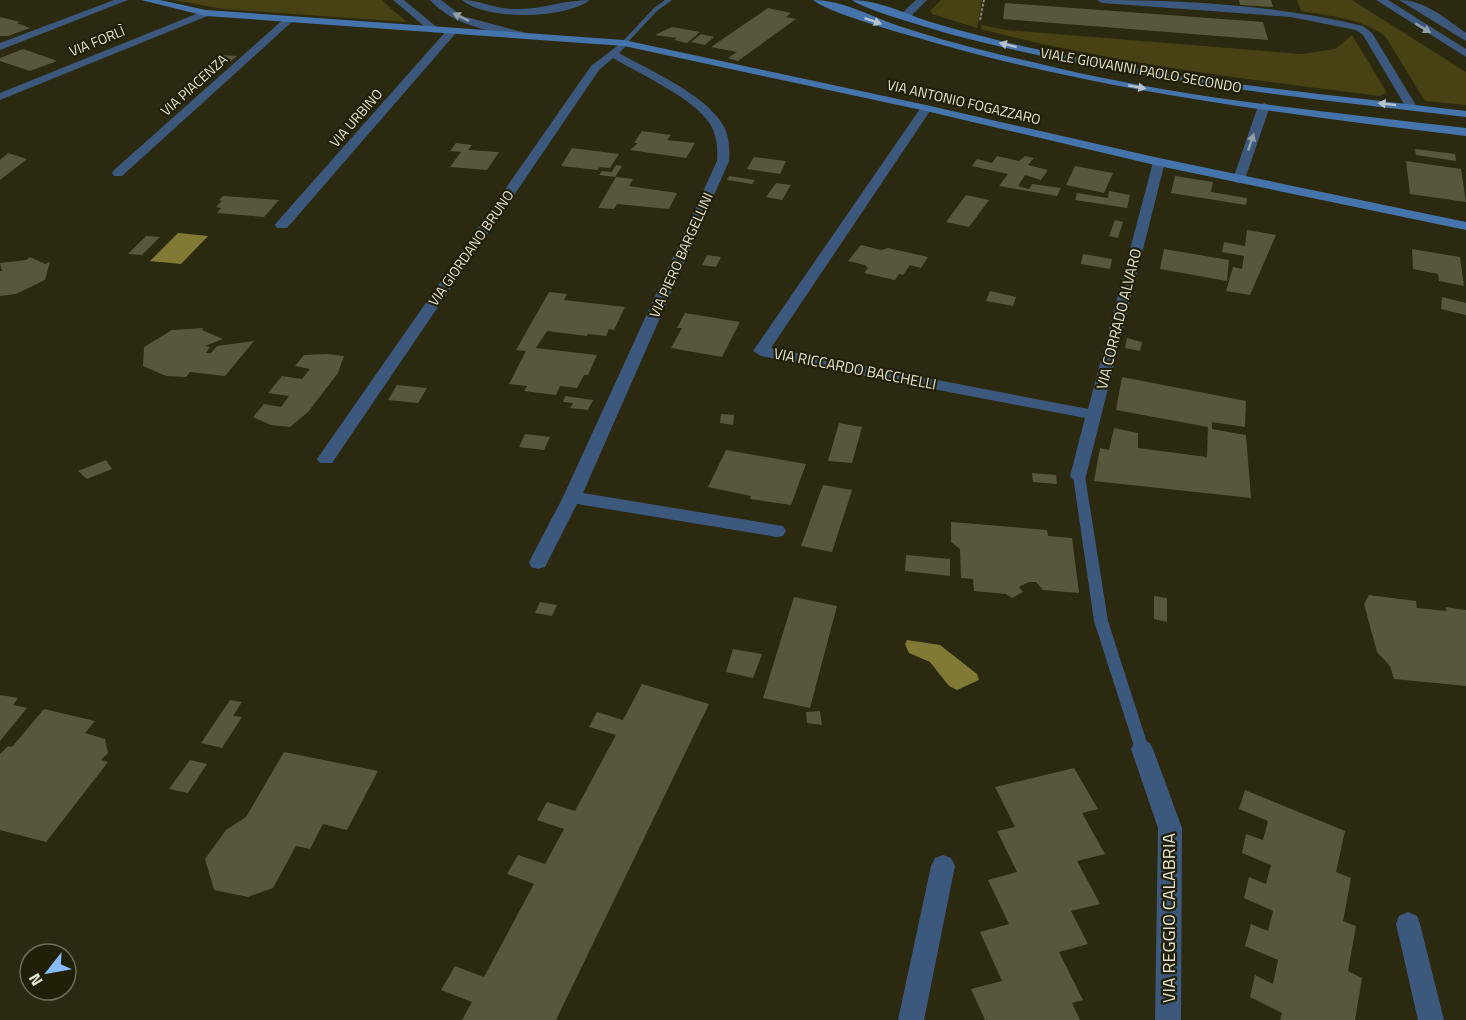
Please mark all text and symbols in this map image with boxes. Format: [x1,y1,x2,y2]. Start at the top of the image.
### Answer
one-way arrow [453,13,470,22]
one-way arrow [864,16,882,26]
street label: VIA FORLÌ [66,20,128,61]
one-way arrow [1415,22,1431,33]
one-way arrow [999,40,1017,50]
street label: VIALE GIOVANNI PAOLO SECONDO [1039,41,1243,98]
street label: VIA PIACENZA [156,48,232,120]
street label: VIA ANTONIO FOGAZZARO [885,74,1043,129]
one-way arrow [1128,83,1147,92]
street label: VIA URBINO [324,84,387,152]
one-way arrow [1378,99,1397,109]
one-way arrow [1247,133,1257,151]
street label: VIA GIORDANO BRUNO [423,186,518,310]
street label: VIA PIERO BARGELLINI [643,189,718,321]
street label: VIA CORRADO ALVARO [1090,246,1147,392]
street label: VIA RICCARDO BACCHELLI [772,341,938,396]
street label: VIA REGGIO CALABRIA [1155,833,1182,1003]
north arrow [18,942,78,1002]
text: N [22,969,48,991]

